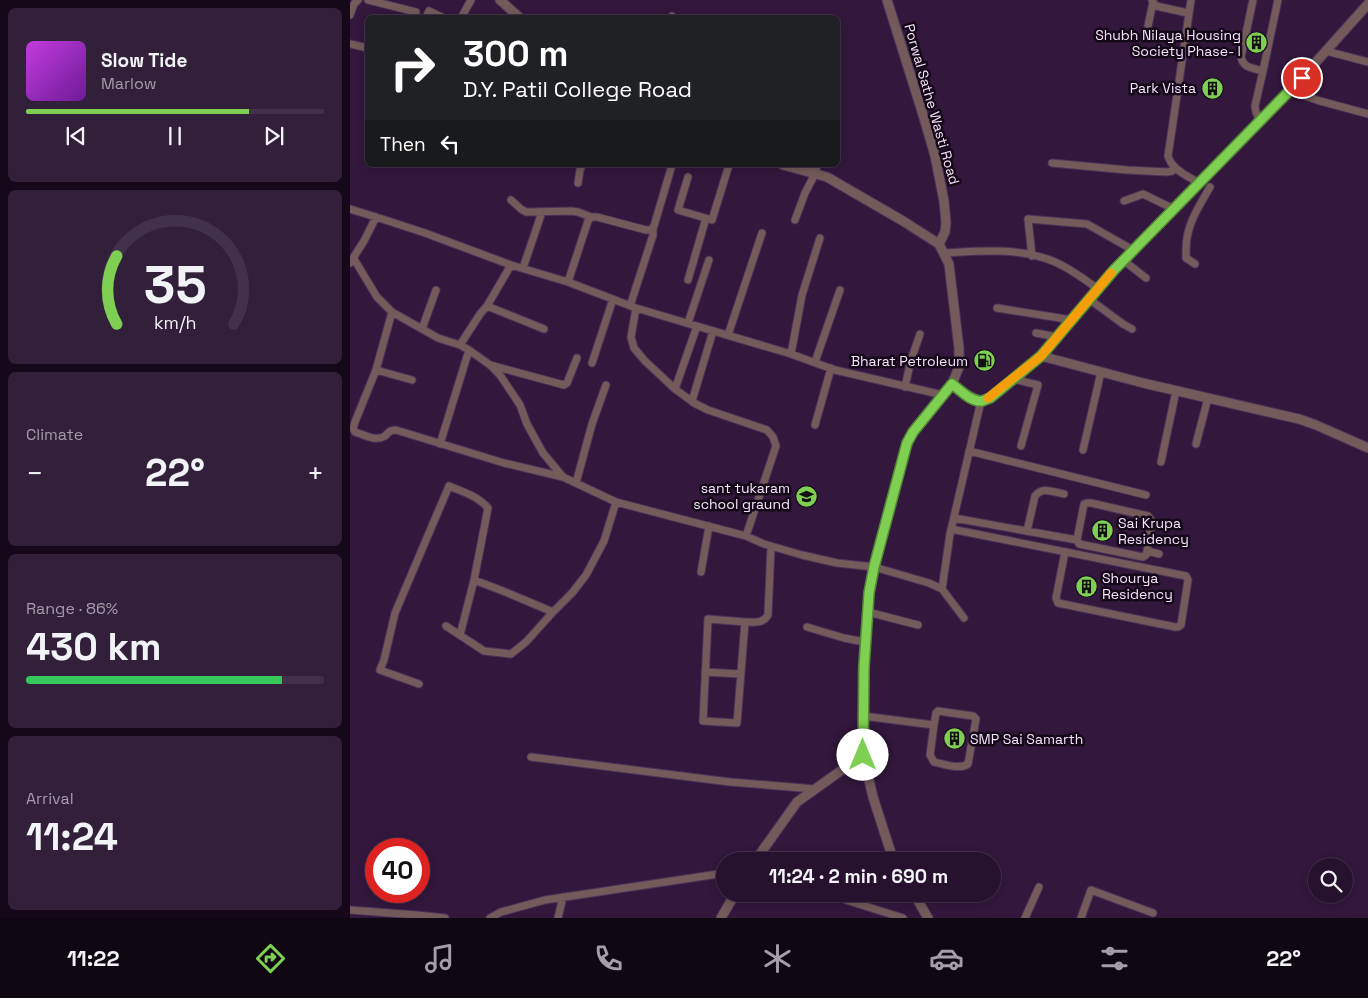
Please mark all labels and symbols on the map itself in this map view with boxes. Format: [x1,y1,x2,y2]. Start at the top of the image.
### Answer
street label: Porwal Sathe Wasti Road [900,22,964,186]
place label: Shubh Nilaya Housing Society Phase- I [1095,26,1241,60]
building icon: Shubh Nilaya Housing Society Phase- I [1245,31,1269,55]
pin [1281,57,1323,99]
building icon: Park Vista [1200,76,1224,100]
place label: Park Vista [1130,79,1196,97]
fuel station icon: Bharat Petroleum [972,349,996,373]
place label: Bharat Petroleum [851,352,968,370]
place label: sant tukaram school graund [693,479,790,513]
school or university icon: sant tukaram school graund [794,484,818,508]
place label: Sai Krupa Residency [1118,514,1189,548]
building icon: Sai Krupa Residency [1090,519,1114,543]
place label: Shourya Residency [1102,569,1173,603]
building icon: Shourya Residency [1074,574,1098,598]
building icon: SMP Sai Samarth [942,727,966,751]
position arrow [836,728,888,780]
place label: SMP Sai Samarth [970,730,1083,748]
speed limit sign: 40 [365,838,430,903]

